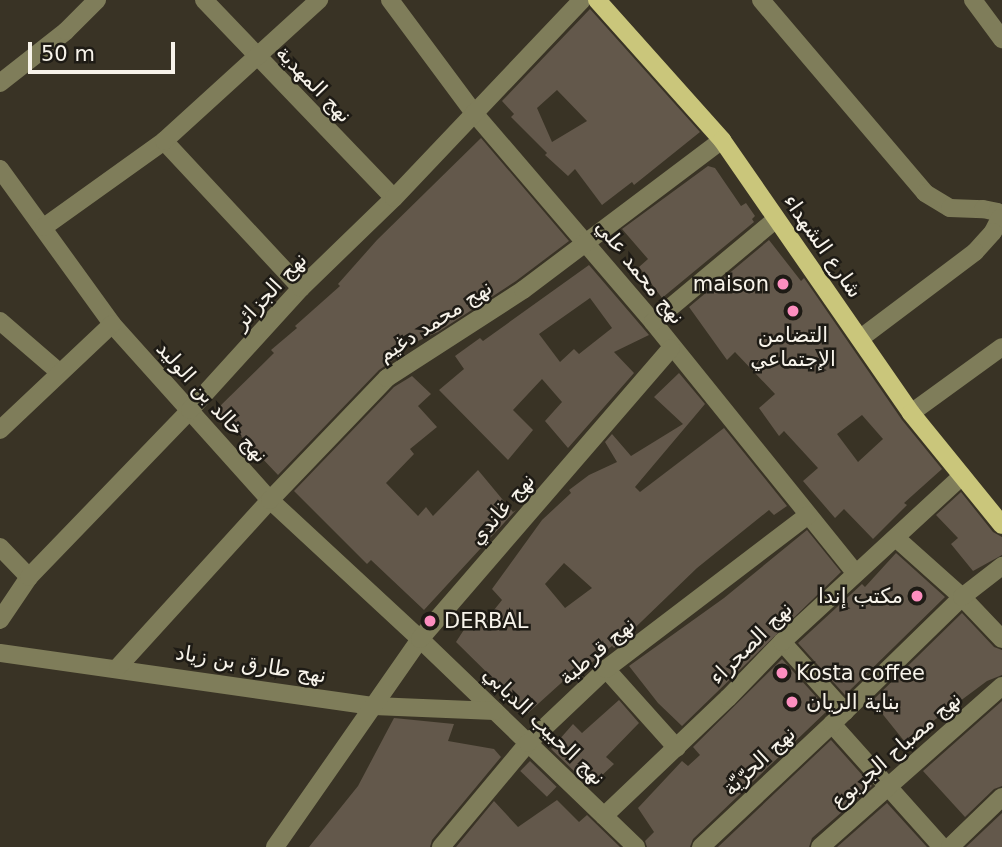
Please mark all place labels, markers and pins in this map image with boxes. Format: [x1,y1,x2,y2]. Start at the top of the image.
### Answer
place label: maison [693,271,769,297]
marker: maison [775,276,791,292]
marker: التضامن الإجتماعي [785,303,801,319]
place label: التضامن الإجتماعي [750,322,836,372]
place label: مكتب إندا [818,583,903,609]
marker: مكتب إندا [909,588,925,604]
place label: DERBAL [444,608,529,634]
marker: DERBAL [422,613,438,629]
place label: Kosta coffee [796,660,925,686]
marker: Kosta coffee [774,665,790,681]
place label: بناية الريان [806,689,900,715]
marker: بناية الريان [784,694,800,710]

